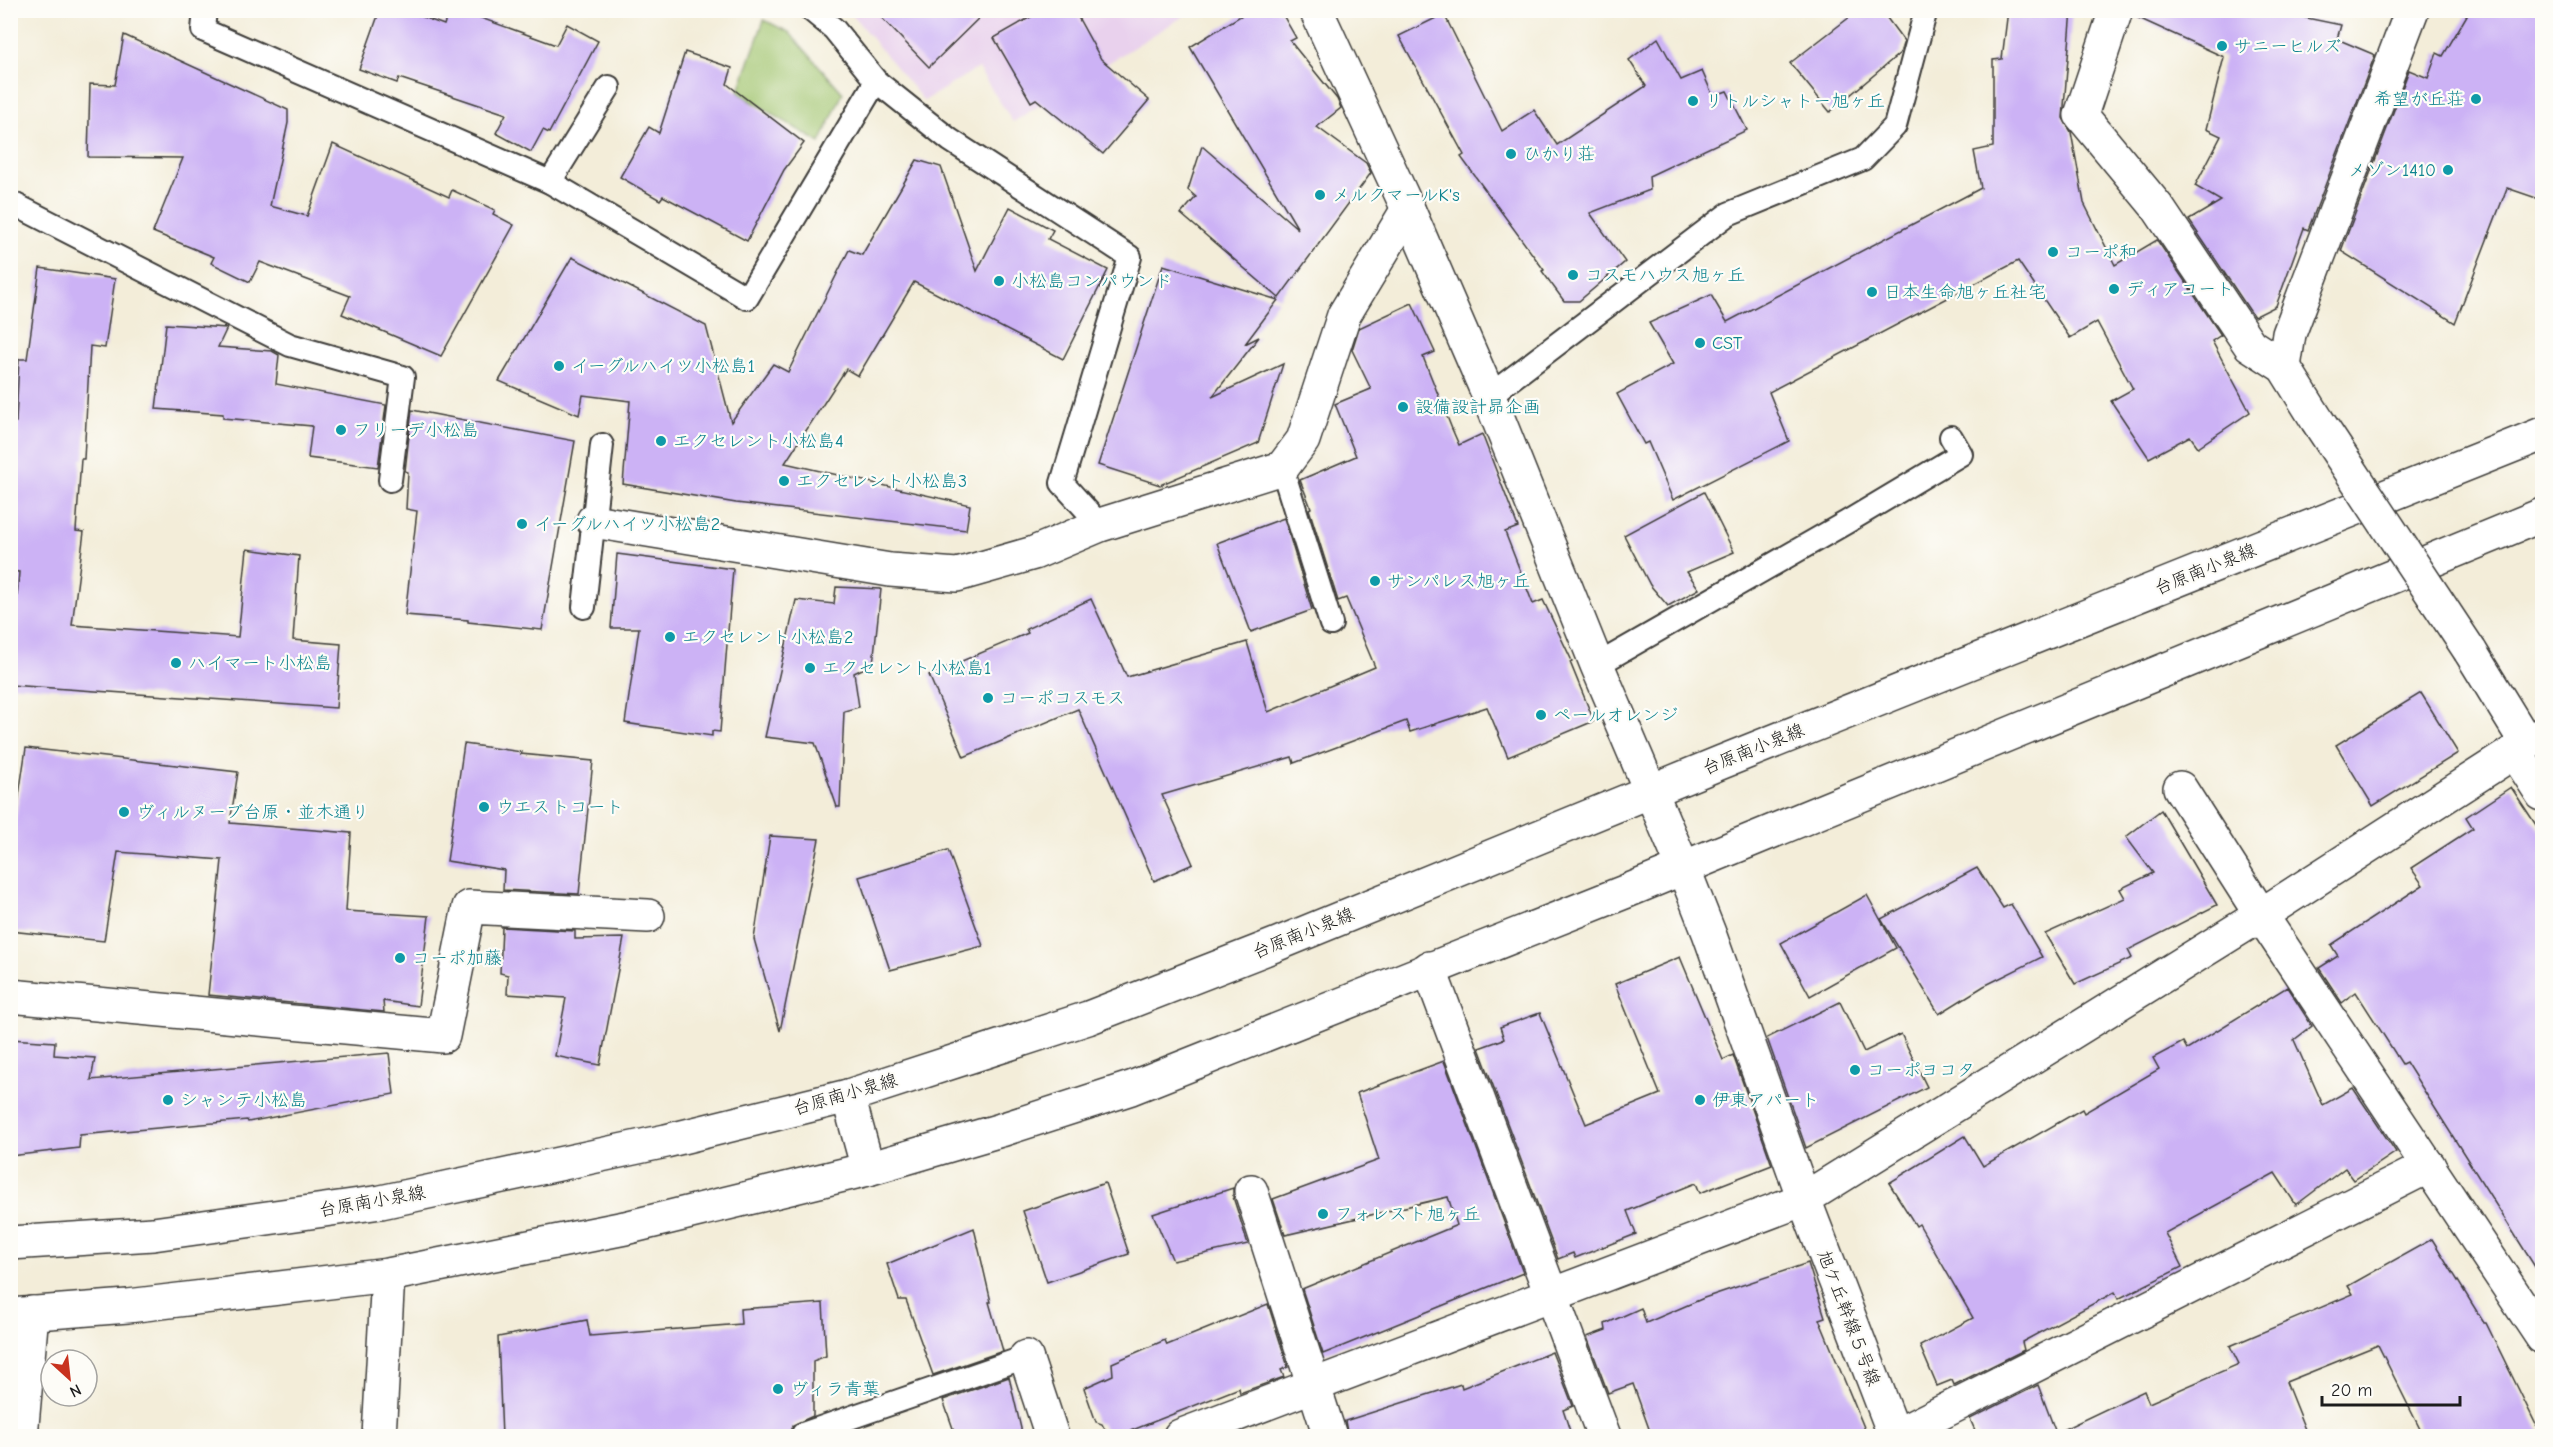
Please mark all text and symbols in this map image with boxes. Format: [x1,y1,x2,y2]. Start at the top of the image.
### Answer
place label: サニーヒルズ [2234,36,2341,57]
marker: サニーヒルズ [2215,39,2229,53]
place label: 希望が丘荘 [2374,89,2464,110]
place label: リトルシャトー旭ヶ丘 [1705,91,1885,112]
marker: 希望が丘荘 [2469,92,2483,106]
marker: リトルシャトー旭ヶ丘 [1686,94,1700,108]
place label: ひかり荘 [1523,144,1595,165]
marker: ひかり荘 [1504,147,1518,161]
place label: メゾン1410 [2348,160,2436,181]
marker: メゾン1410 [2441,163,2455,177]
place label: メルクマールK's [1332,185,1460,206]
marker: メルクマールK's [1313,188,1327,202]
place label: コーポ和 [2065,242,2137,263]
marker: コーポ和 [2046,245,2060,259]
place label: コスモハウス旭ヶ丘 [1585,265,1745,286]
marker: コスモハウス旭ヶ丘 [1566,268,1580,282]
place label: 小松島コンパウンド [1011,271,1172,292]
marker: 小松島コンパウンド [992,274,1006,288]
place label: ディアコート [2126,279,2234,300]
place label: 日本生命旭ヶ丘社宅 [1884,282,2046,303]
marker: ディアコート [2107,282,2121,296]
marker: 日本生命旭ヶ丘社宅 [1865,285,1879,299]
place label: CST [1712,333,1743,354]
marker: CST [1693,336,1707,350]
place label: イーグルハイツ小松島1 [571,356,755,377]
marker: イーグルハイツ小松島1 [552,359,566,373]
place label: 設備設計昴企画 [1415,397,1541,418]
marker: 設備設計昴企画 [1396,400,1410,414]
place label: フリーデ小松島 [353,420,479,441]
marker: フリーデ小松島 [334,423,348,437]
place label: エクセレント小松島4 [673,431,844,452]
marker: エクセレント小松島4 [654,434,668,448]
place label: エクセレント小松島3 [796,471,967,492]
marker: エクセレント小松島3 [777,474,791,488]
place label: イーグルハイツ小松島2 [534,514,720,535]
marker: イーグルハイツ小松島2 [515,517,529,531]
street label: 台原南小泉線 [2151,539,2259,599]
place label: サンパレス旭ヶ丘 [1387,571,1530,592]
marker: サンパレス旭ヶ丘 [1368,574,1382,588]
place label: エクセレント小松島2 [682,627,853,648]
marker: エクセレント小松島2 [663,630,677,644]
place label: ハイマート小松島 [188,653,332,674]
marker: ハイマート小松島 [169,656,183,670]
place label: エクセレント小松島1 [822,658,991,679]
marker: エクセレント小松島1 [803,661,817,675]
place label: コーポコスモス [1000,688,1125,709]
marker: コーポコスモス [981,691,995,705]
place label: ペールオレンジ [1553,705,1678,726]
marker: ペールオレンジ [1534,708,1548,722]
street label: 台原南小泉線 [1699,719,1807,779]
place label: ウエストコート [496,797,623,818]
marker: ウエストコート [477,800,491,814]
place label: ヴィルヌーブ台原・並木通り [136,802,369,823]
marker: ヴィルヌーブ台原・並木通り [117,805,131,819]
street label: 台原南小泉線 [1249,903,1357,963]
place label: コーポ加藤 [412,948,502,969]
marker: コーポ加藤 [393,951,407,965]
place label: コーポヨコタ [1867,1060,1975,1081]
marker: コーポヨコタ [1848,1063,1862,1077]
street label: 台原南小泉線 [790,1070,900,1119]
place label: シャンテ小松島 [180,1090,307,1111]
place label: 伊東アパート [1712,1090,1819,1111]
marker: シャンテ小松島 [161,1093,175,1107]
marker: 伊東アパート [1693,1093,1707,1107]
street label: 台原南小泉線 [317,1182,427,1221]
place label: フォレスト旭ヶ丘 [1335,1204,1480,1225]
marker: フォレスト旭ヶ丘 [1316,1207,1330,1221]
street label: 旭ケ丘幹線５号線 [1813,1247,1884,1389]
north arrow [39,1348,99,1408]
scale bar [2322,1369,2460,1407]
place label: ヴィラ青葉 [790,1379,880,1400]
text: N [67,1380,84,1401]
text: 20 m [2331,1380,2372,1401]
marker: ヴィラ青葉 [771,1382,785,1396]

